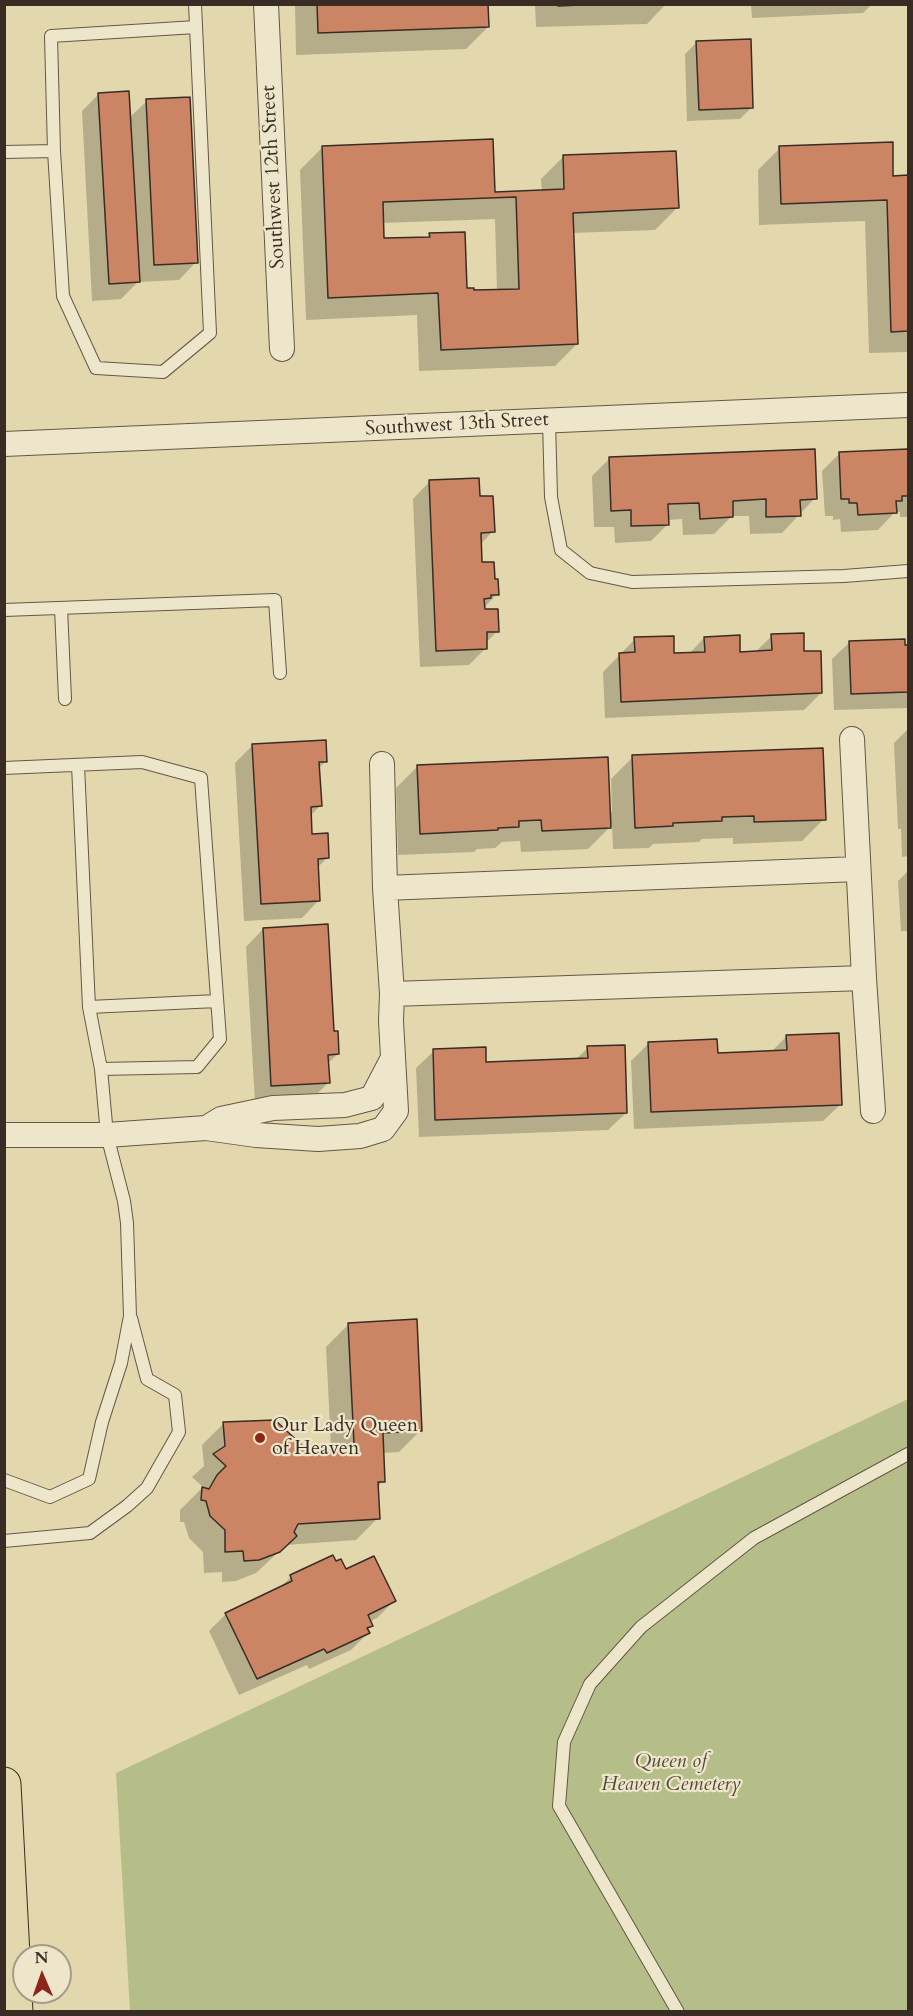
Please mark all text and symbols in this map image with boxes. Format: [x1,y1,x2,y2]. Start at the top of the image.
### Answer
street label: Southwest 12th Street [257,85,291,269]
street label: Southwest 13th Street [365,408,549,442]
place label: Our Lady Queen of Heaven [272,1414,418,1461]
marker: Our Lady Queen of Heaven [253,1431,267,1445]
park label: Queen of Heaven Cemetery [601,1750,741,1797]
north arrow [12,1944,72,2004]
text: N [34,1947,49,1969]

